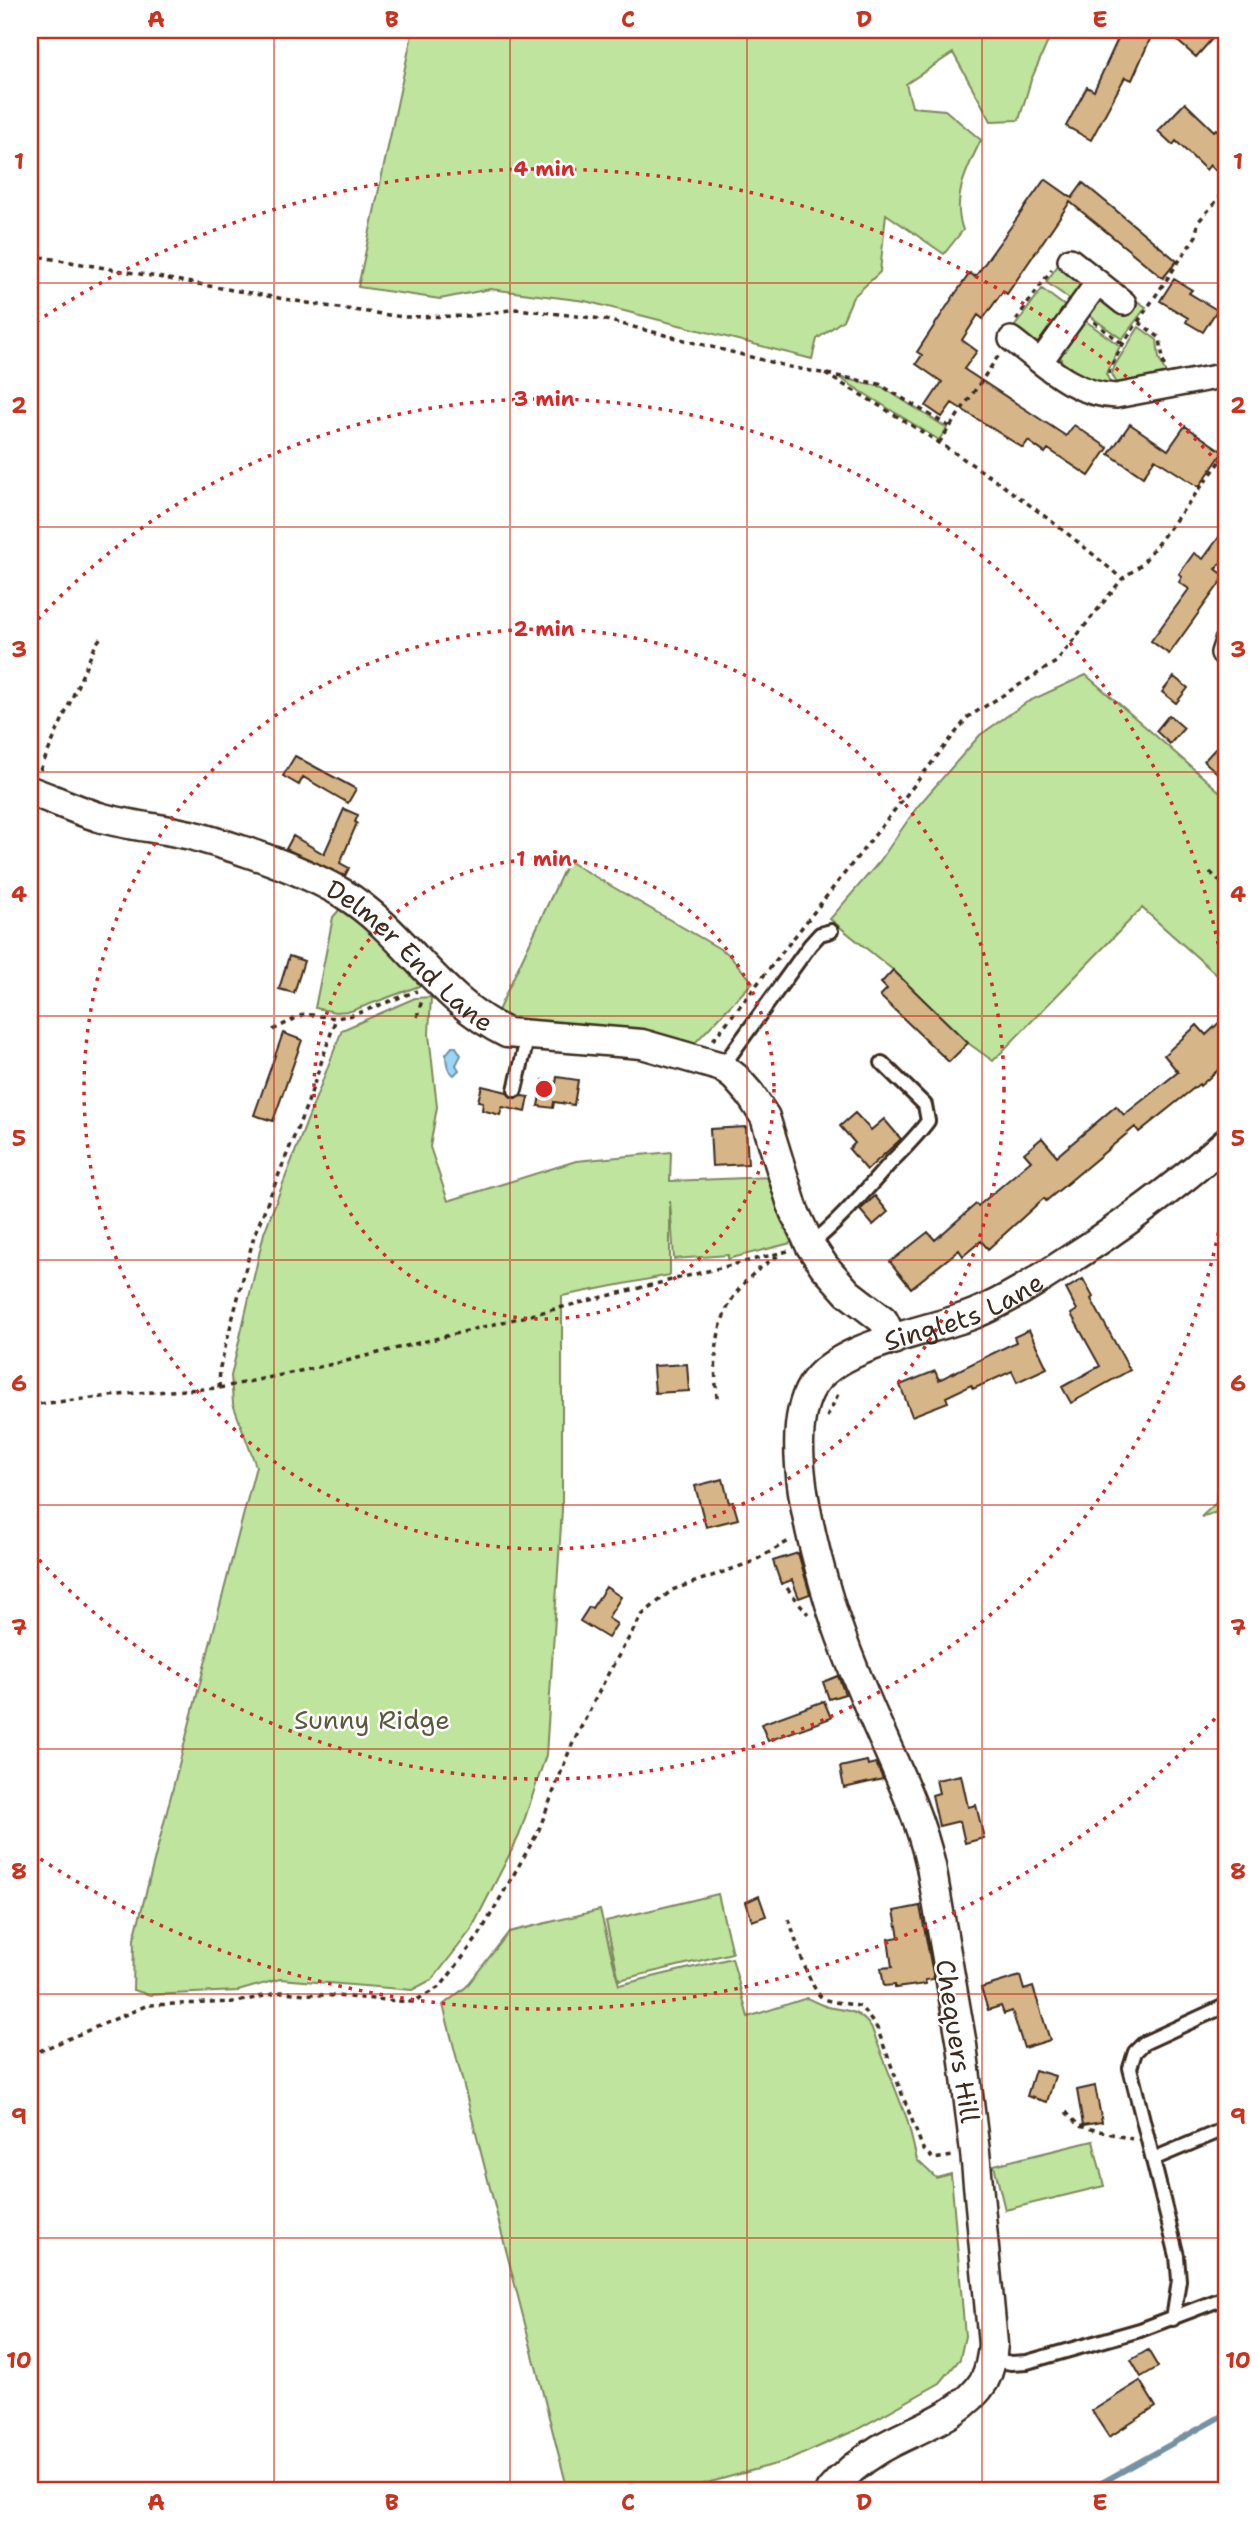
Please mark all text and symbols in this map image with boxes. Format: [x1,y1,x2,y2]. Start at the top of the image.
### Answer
text: A [147,4,165,34]
text: B [385,4,399,34]
text: C [621,4,635,34]
text: D [856,4,872,34]
text: E [1092,4,1108,34]
text: 1 [14,146,24,176]
text: 1 [1233,146,1243,176]
text: 4 min [513,155,575,183]
text: 3 min [513,385,575,413]
text: 2 [11,390,27,420]
text: 2 [1230,390,1246,420]
text: 2 min [513,615,575,643]
text: 3 [11,634,27,664]
text: 3 [1230,634,1246,664]
text: 1 min [516,845,572,873]
street label: Delmer End Lane [321,870,501,1039]
text: 4 [11,879,27,909]
text: 4 [1230,879,1246,909]
centre of rings [532,1077,556,1101]
text: 5 [12,1123,26,1153]
text: 5 [1231,1123,1245,1153]
street label: Singlets Lane [879,1264,1050,1358]
text: 6 [11,1368,27,1398]
text: 6 [1230,1368,1246,1398]
text: 7 [11,1612,27,1642]
text: 7 [1230,1612,1246,1642]
park label: Sunny Ridge [294,1702,450,1737]
text: 8 [11,1856,27,1886]
text: 8 [1230,1856,1246,1886]
street label: Chequers Hill [928,1957,988,2125]
text: 9 [11,2101,27,2131]
text: 9 [1230,2101,1246,2131]
text: 10 [6,2345,32,2375]
text: 10 [1225,2345,1251,2375]
text: A [147,2487,165,2517]
text: B [385,2487,399,2517]
text: C [621,2487,635,2517]
text: D [856,2487,872,2517]
text: E [1092,2487,1108,2517]

